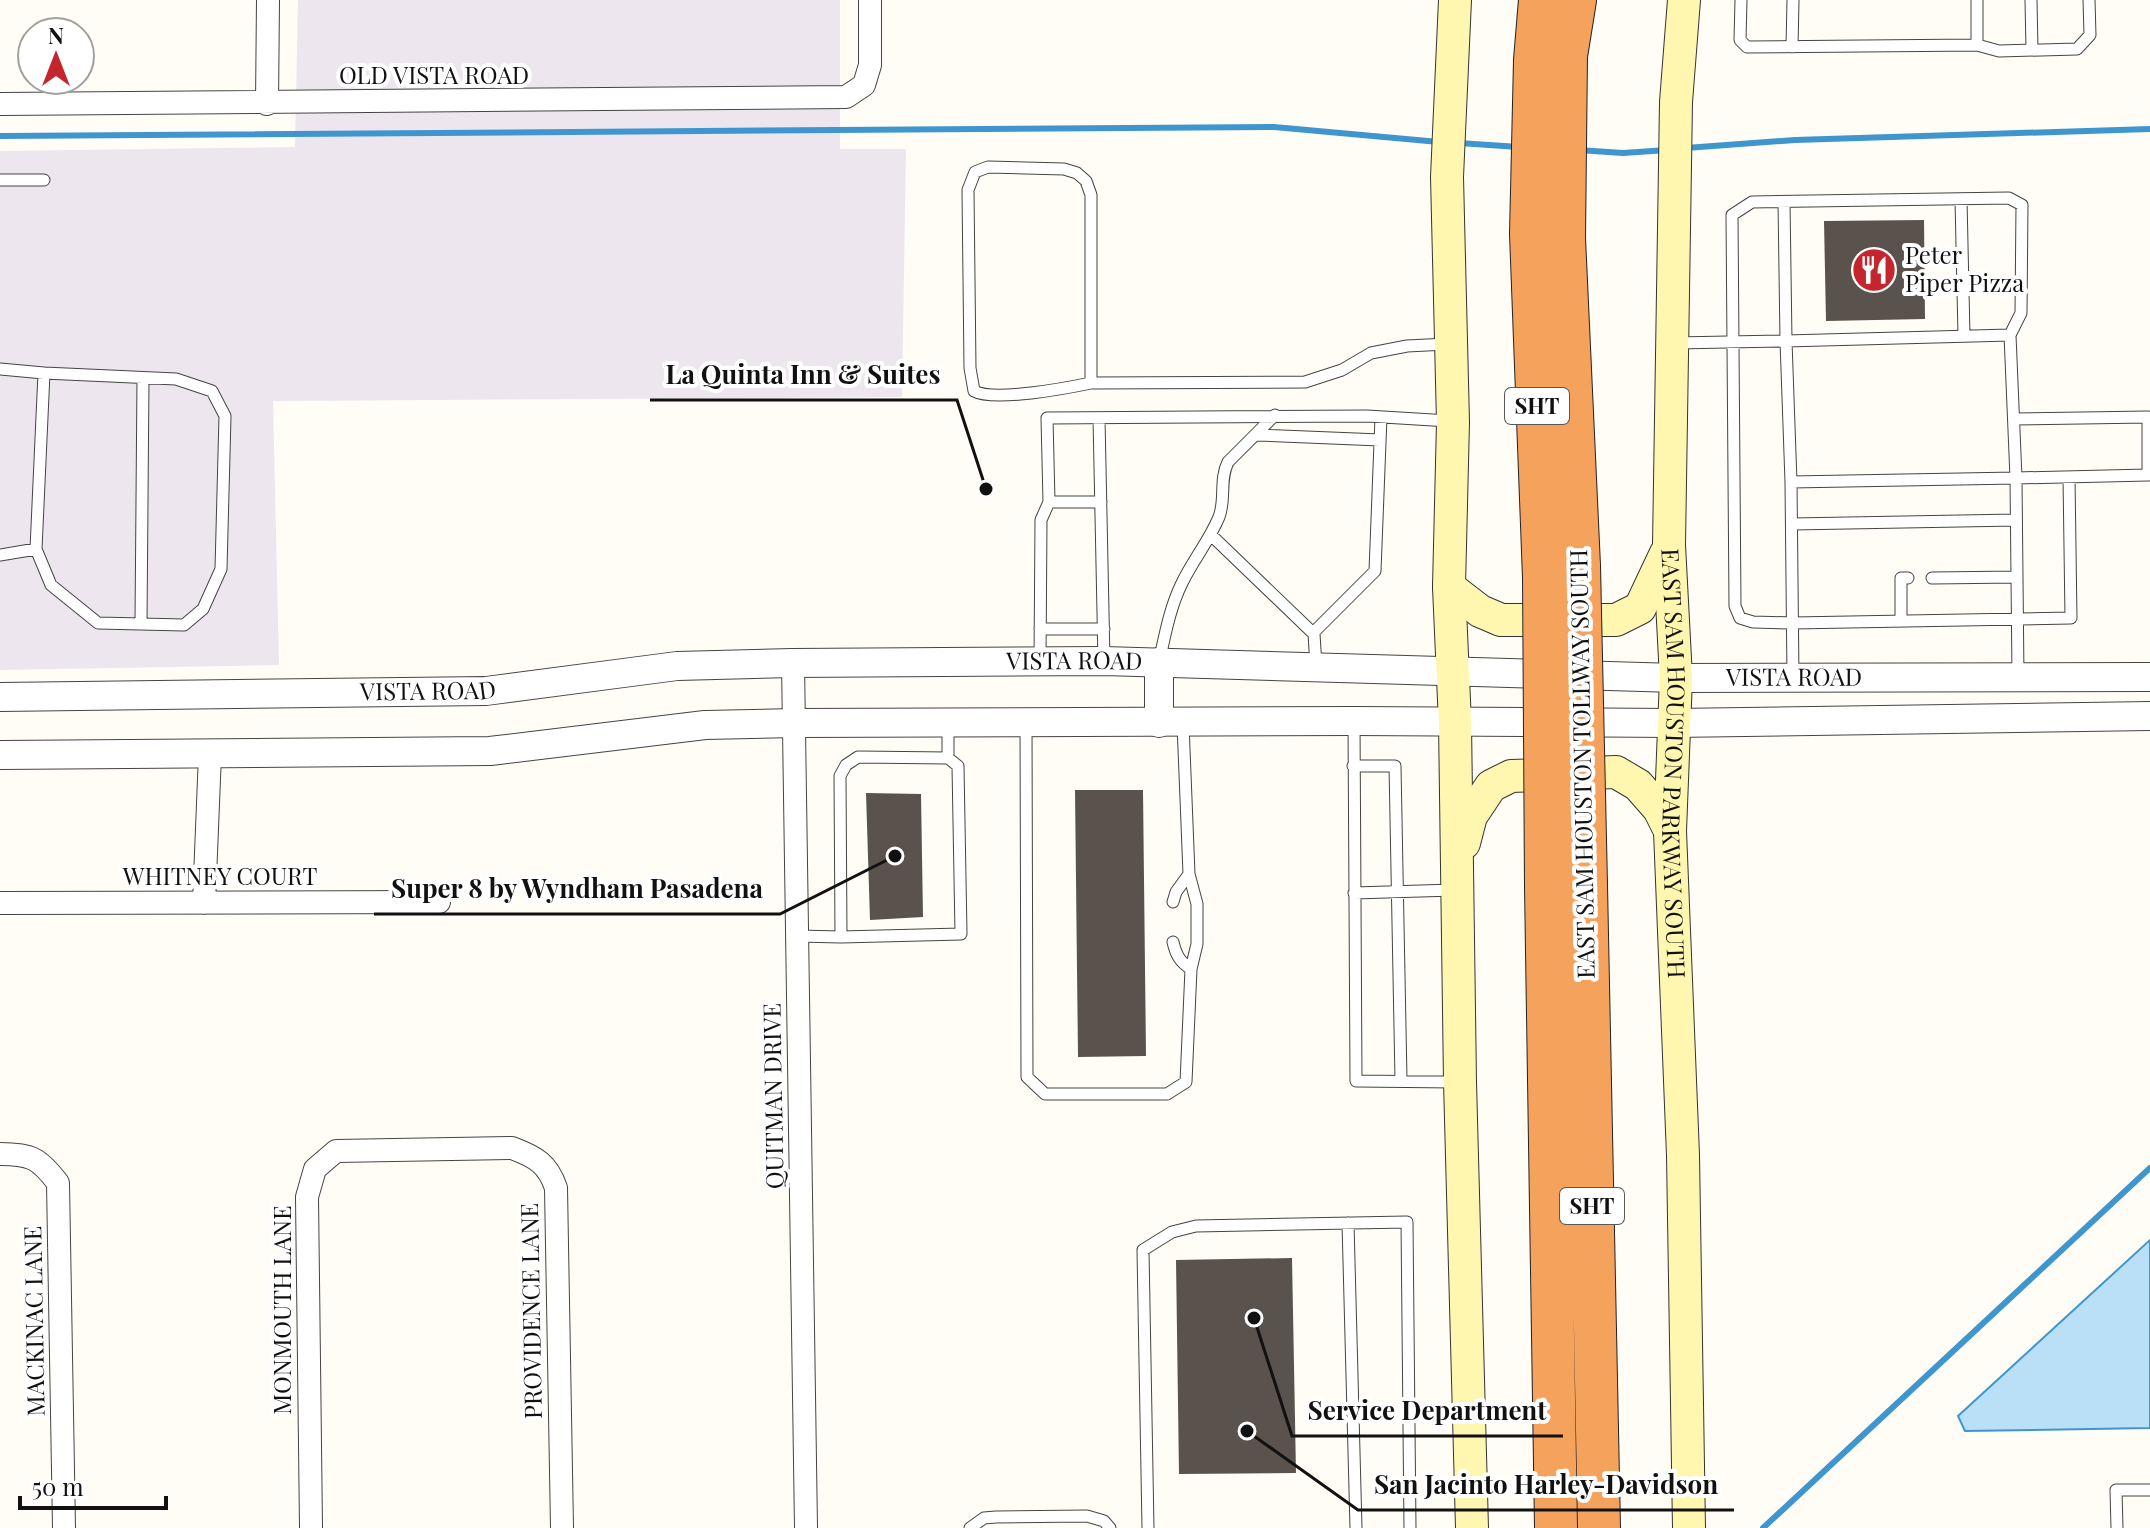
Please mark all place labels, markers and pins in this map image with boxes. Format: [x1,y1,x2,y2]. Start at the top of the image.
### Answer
place label: Peter Piper Pizza [1905,238,2024,298]
restaurant icon: Peter Piper Pizza [1850,246,1898,294]
callout: La Quinta Inn & Suites [650,350,957,400]
callout: Super 8 by Wyndham Pasadena [374,864,780,914]
callout: Service Department [1292,1386,1563,1436]
callout: San Jacinto Harley-Davidson [1358,1460,1734,1510]

